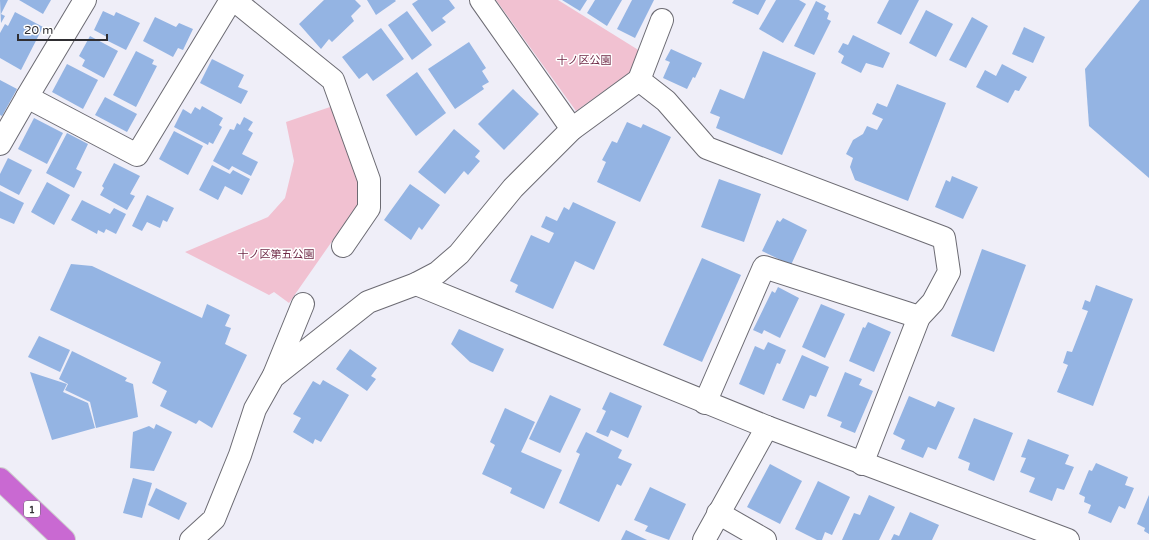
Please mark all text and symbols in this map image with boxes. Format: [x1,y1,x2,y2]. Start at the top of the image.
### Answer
scale bar [18,16,107,42]
text: 20 m [24,23,53,37]
park label: 十ノ区公園 [557,54,612,67]
park label: 十ノ区第五公園 [238,248,315,261]
road number: 1 [24,501,40,517]

